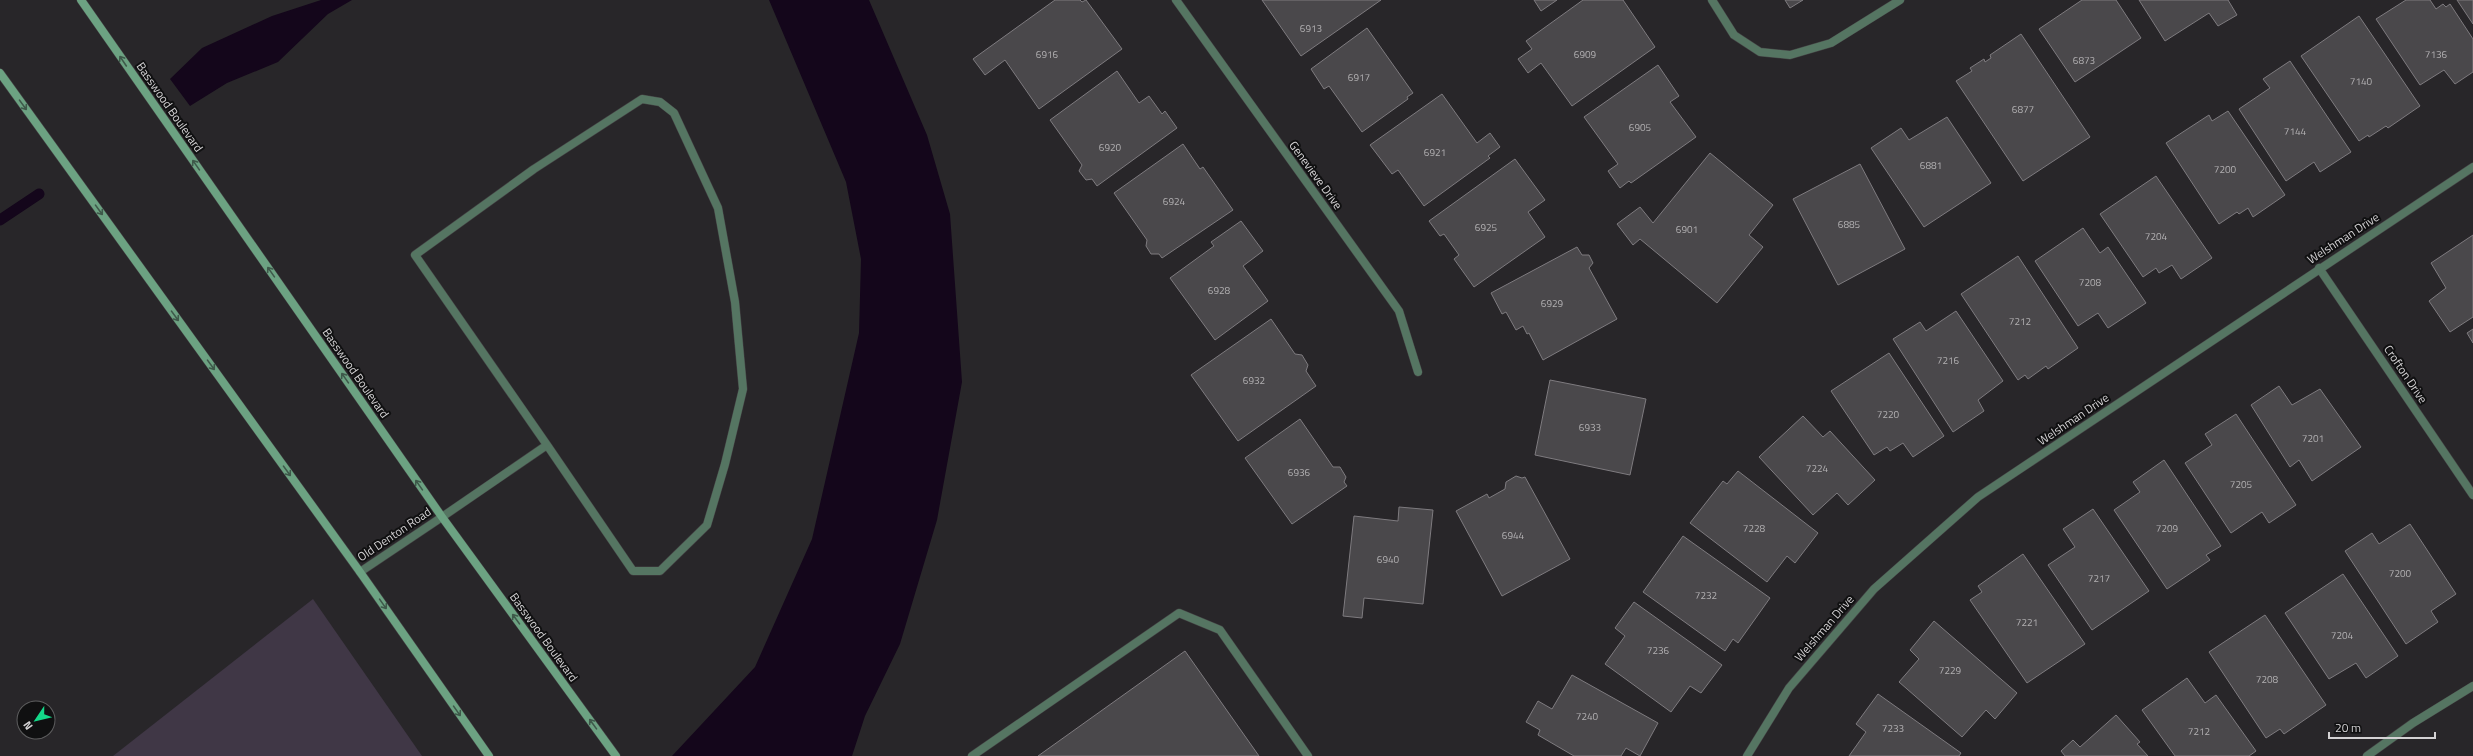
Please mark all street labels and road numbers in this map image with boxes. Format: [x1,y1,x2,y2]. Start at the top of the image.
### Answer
street label: Basswood Boulevard [132,58,208,156]
street label: Genevieve Drive [1285,137,1347,213]
street label: Welshman Drive [2303,208,2383,268]
street label: Basswood Boulevard [318,324,394,422]
street label: Crofton Drive [2379,341,2433,407]
street label: Welshman Drive [2033,388,2113,450]
street label: Old Denton Road [353,502,435,566]
street label: Basswood Boulevard [505,588,583,686]
street label: Welshman Drive [1790,591,1858,665]

